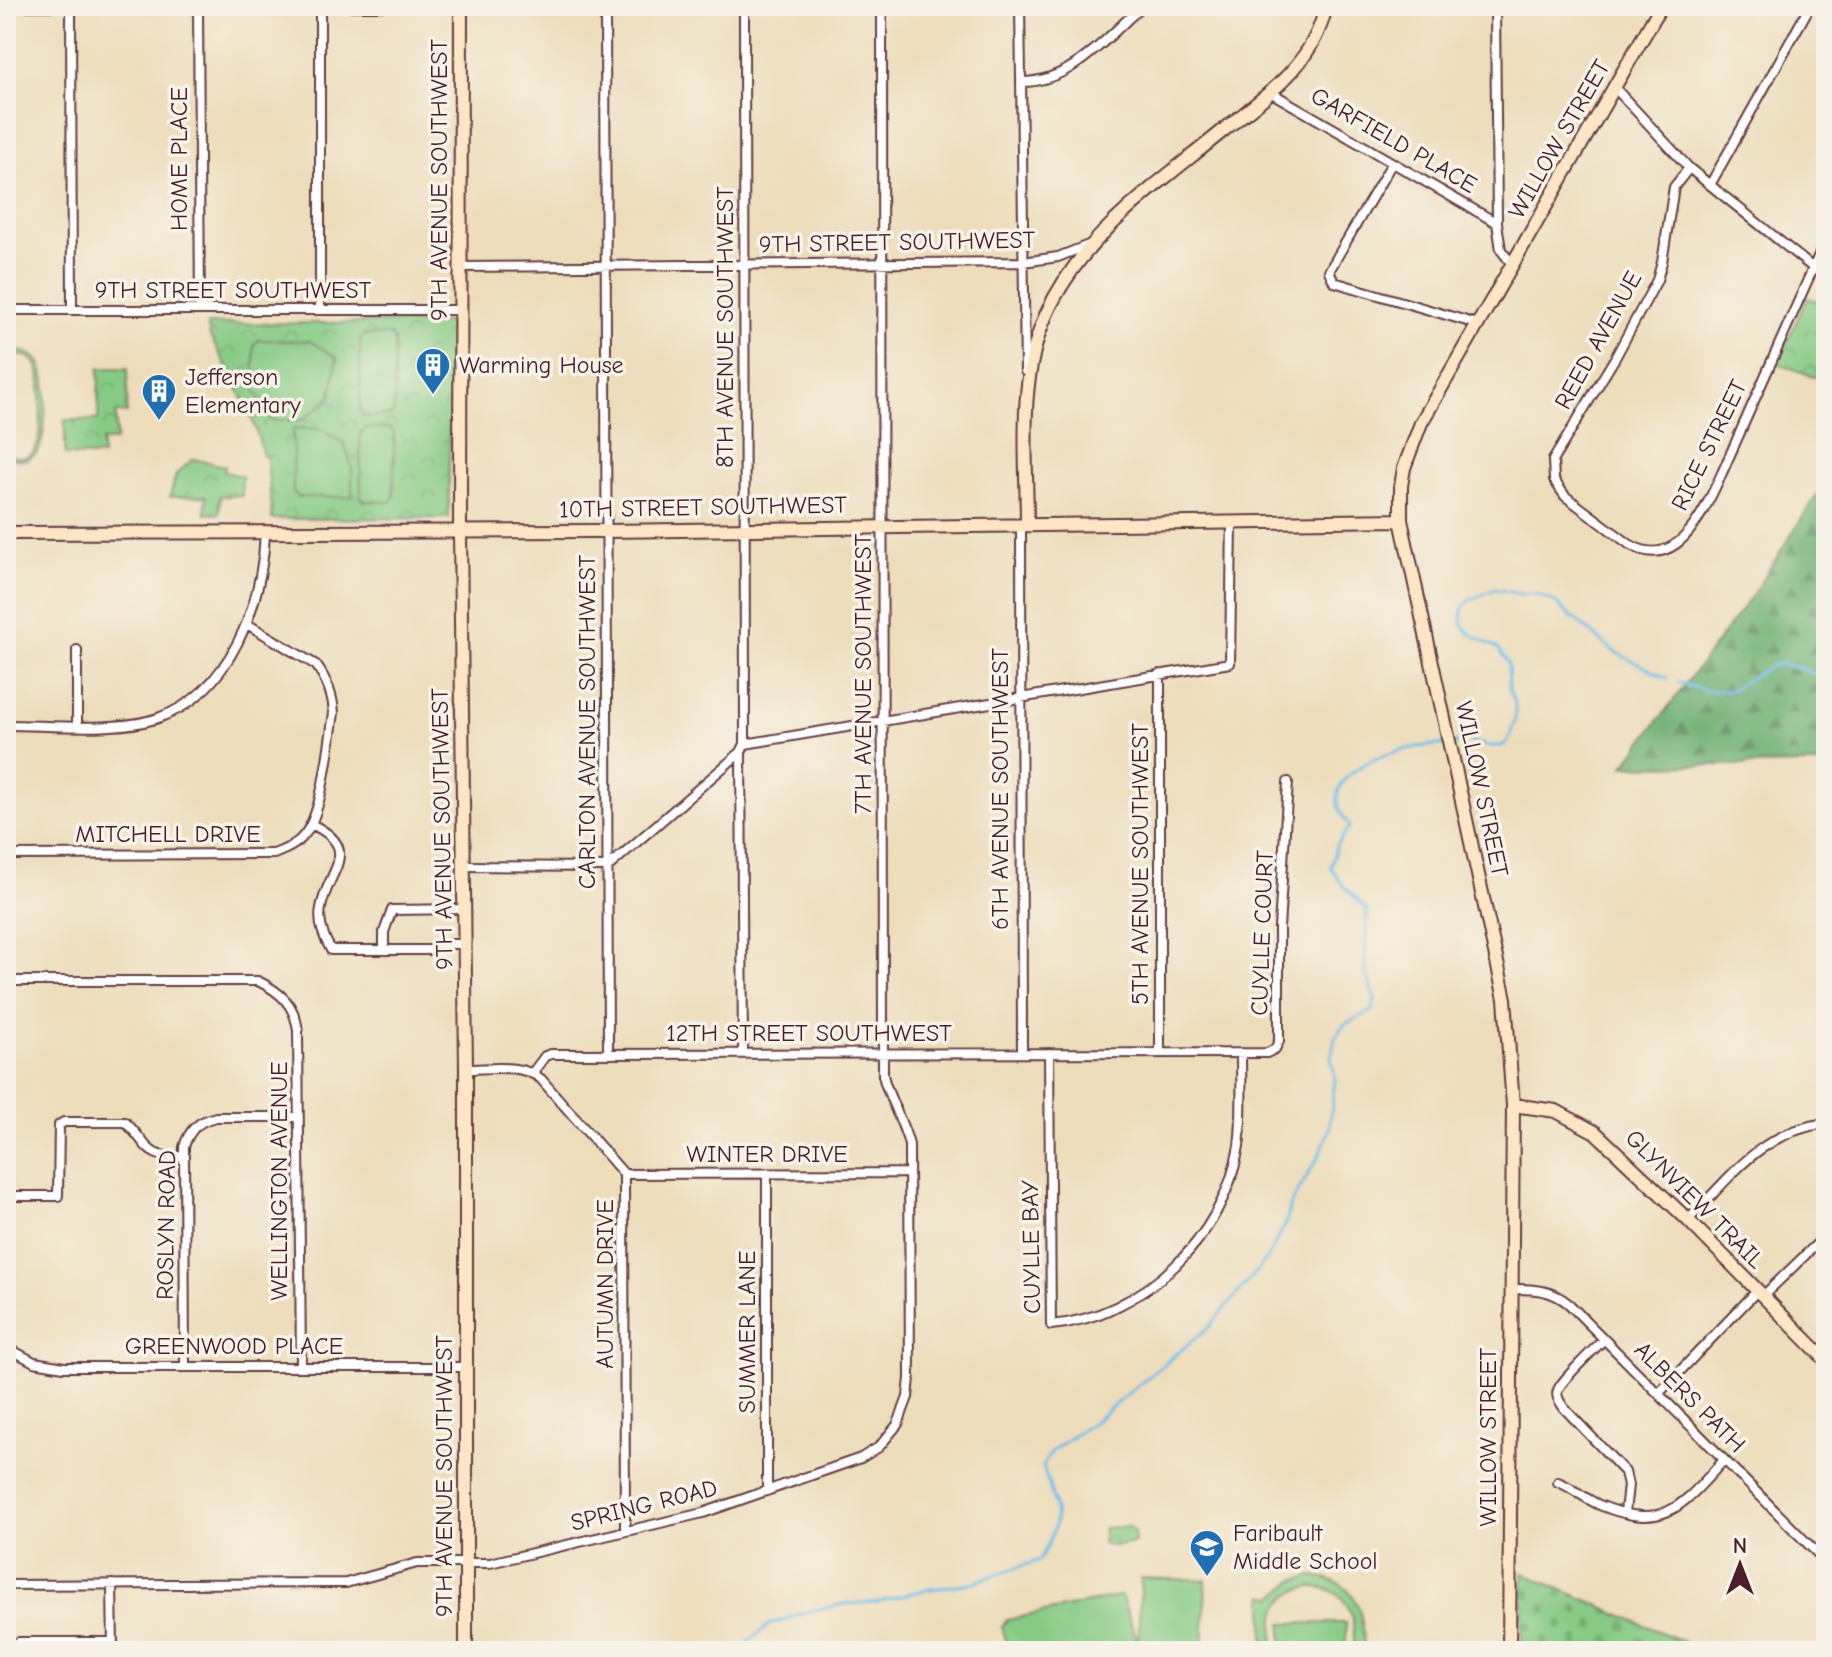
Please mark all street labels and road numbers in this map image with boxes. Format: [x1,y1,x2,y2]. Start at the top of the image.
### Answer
street label: 9TH AVENUE SOUTHWEST [425,39,453,321]
street label: WILLOW STREET [1502,54,1616,223]
street label: GARFIELD PLACE [1306,81,1482,199]
street label: HOME PLACE [165,87,193,231]
street label: 8TH AVENUE SOUTHWEST [711,186,739,468]
street label: 9TH STREET SOUTHWEST [759,226,1036,258]
street label: REED AVENUE [1549,266,1647,414]
street label: 9TH STREET SOUTHWEST [95,276,372,304]
street label: RICE STREET [1665,375,1753,515]
street label: 10TH STREET SOUTHWEST [559,490,848,524]
street label: 7TH AVENUE SOUTHWEST [849,533,877,814]
street label: CARLTON AVENUE SOUTHWEST [573,554,601,889]
street label: 6TH AVENUE SOUTHWEST [986,647,1014,930]
street label: 9TH AVENUE SOUTHWEST [426,687,458,970]
street label: WILLOW STREET [1450,699,1514,880]
street label: 5TH AVENUE SOUTHWEST [1126,722,1154,1005]
street label: MITCHELL DRIVE [75,820,261,848]
street label: CUYLLE COURT [1245,849,1279,1016]
street label: 12TH STREET SOUTHWEST [666,1019,952,1047]
street label: WELLINGTON AVENUE [265,1061,293,1301]
street label: GLYNVIEW TRAIL [1620,1124,1770,1274]
street label: WINTER DRIVE [686,1140,848,1168]
street label: ROSLYN ROAD [151,1150,181,1300]
street label: CUYLLE BAY [1016,1179,1046,1314]
street label: AUTUMN DRIVE [591,1199,619,1369]
street label: SUMMER LANE [733,1250,761,1414]
street label: GREENWOOD PLACE [125,1332,343,1360]
street label: 9TH AVENUE SOUTHWEST [430,1335,458,1617]
street label: ALBERS PATH [1629,1336,1751,1458]
street label: WILLOW STREET [1474,1347,1502,1526]
street label: SPRING ROAD [568,1473,720,1537]

